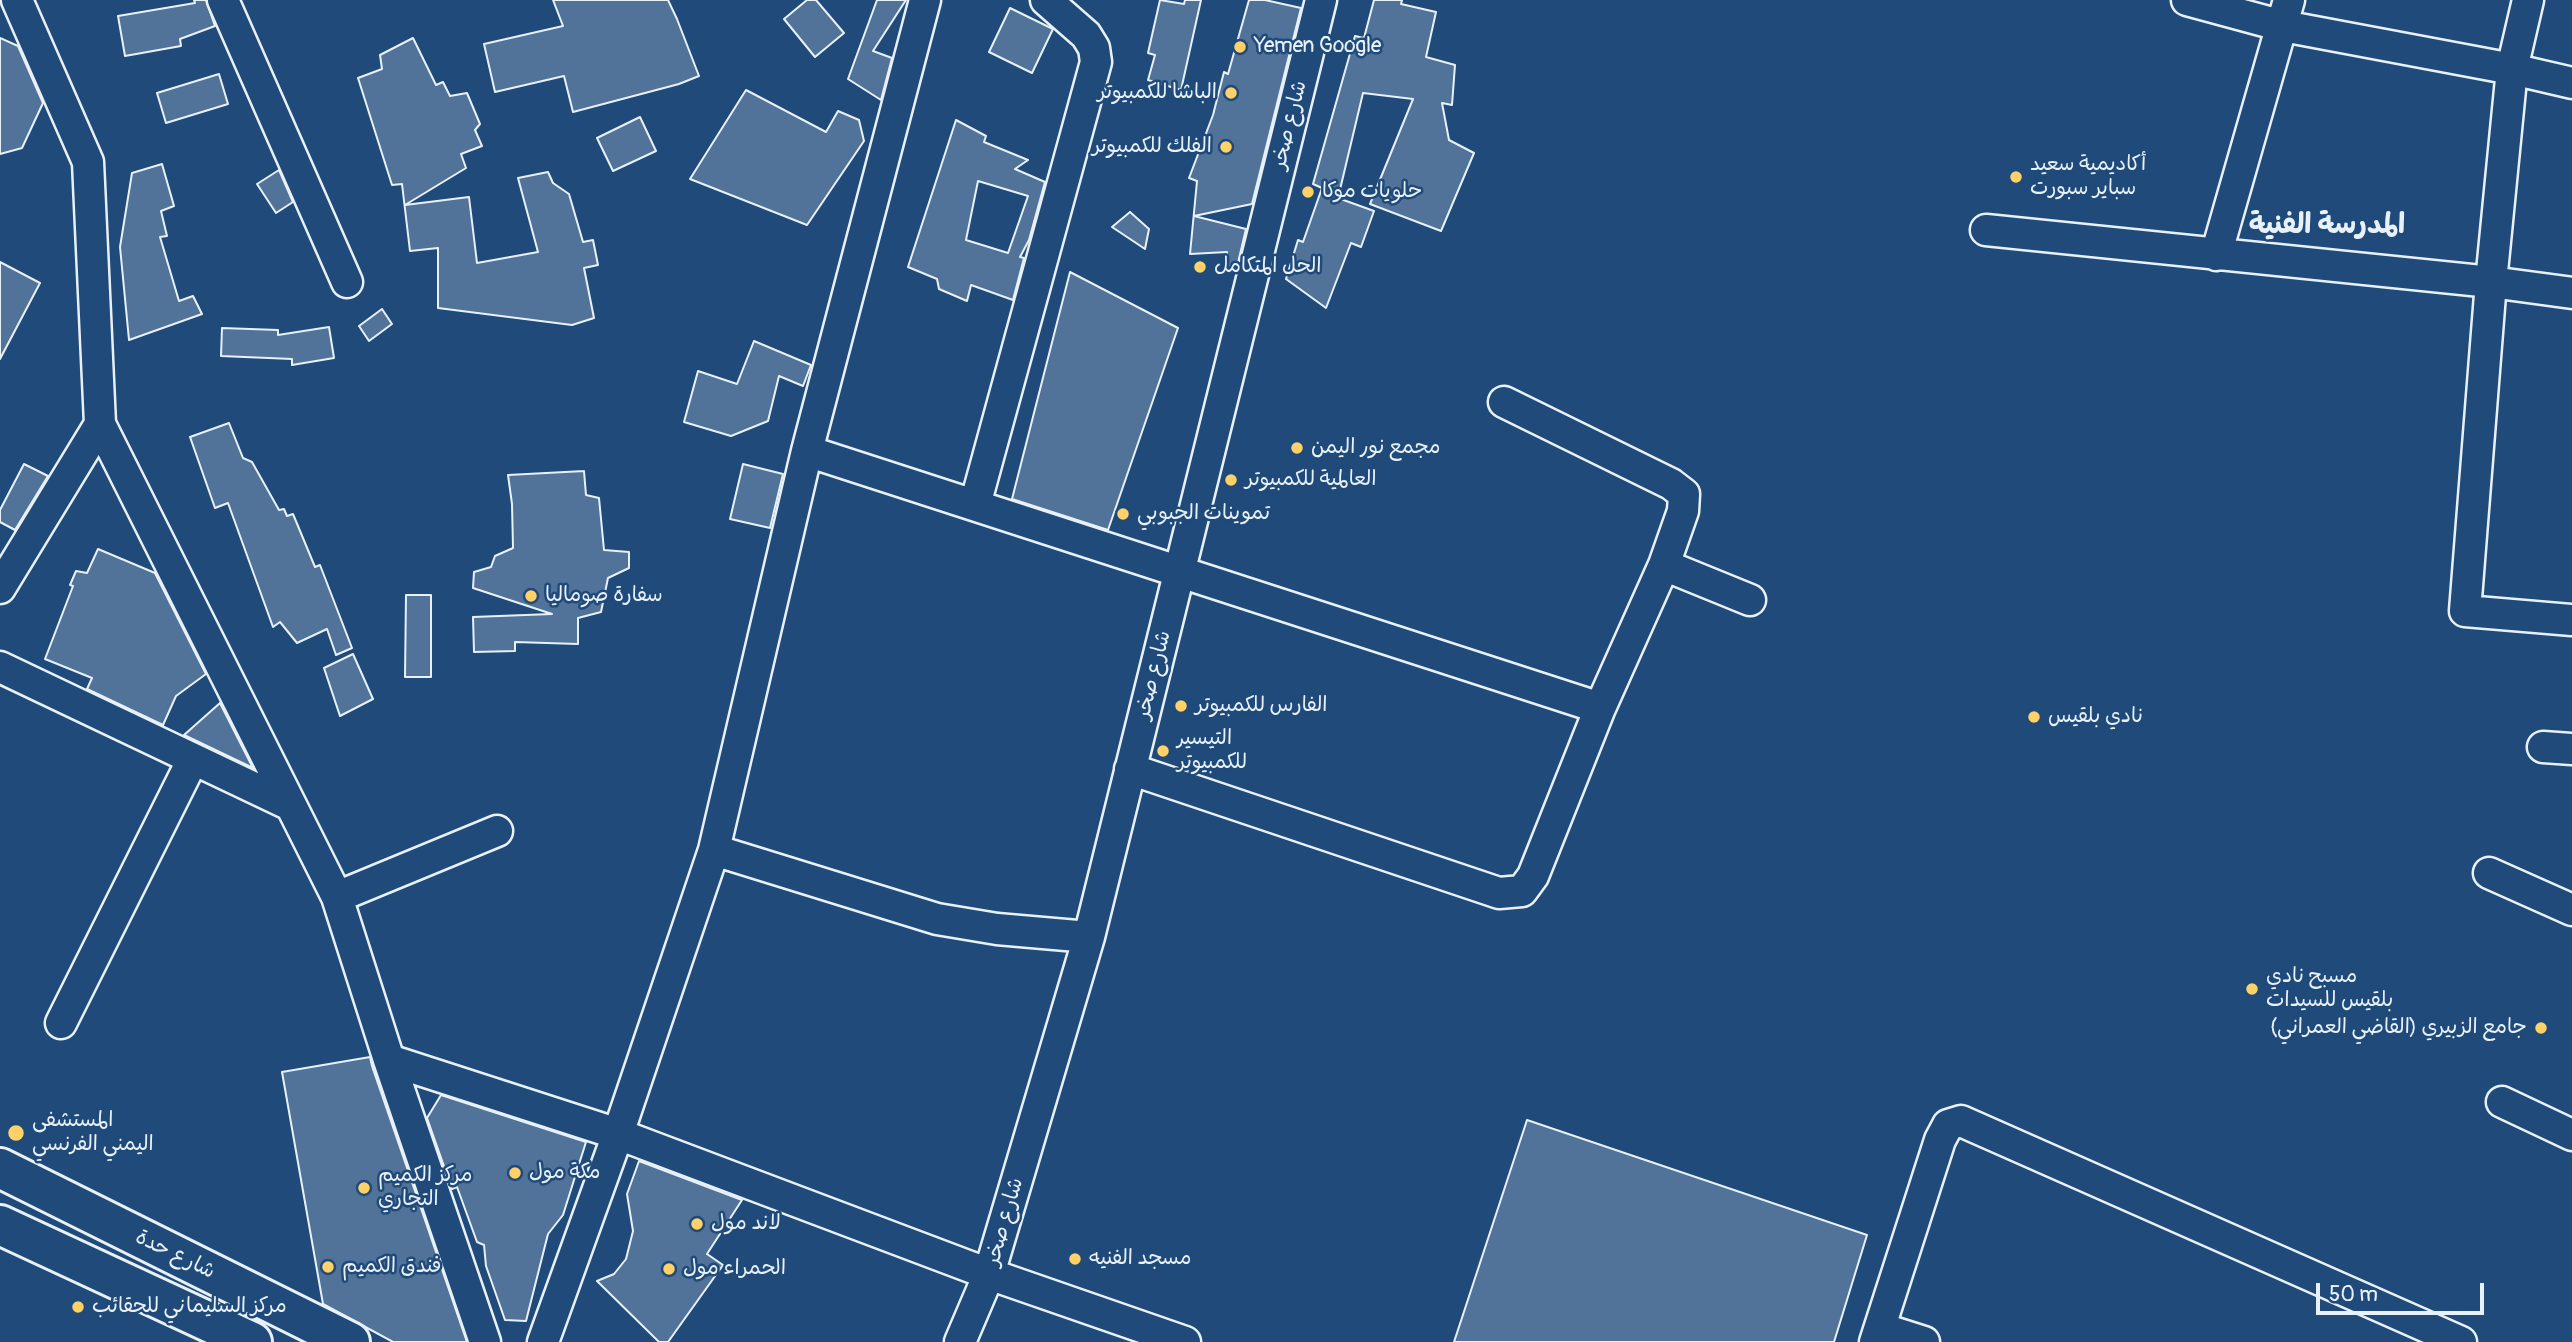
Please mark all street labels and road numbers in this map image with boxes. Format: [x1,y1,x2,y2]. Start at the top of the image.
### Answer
street label: شارع صخر [1267,78,1313,172]
street label: شارع صخر [1131,628,1177,722]
street label: شارع صخر [980,1175,1030,1269]
street label: شارع حدة [131,1225,219,1285]

